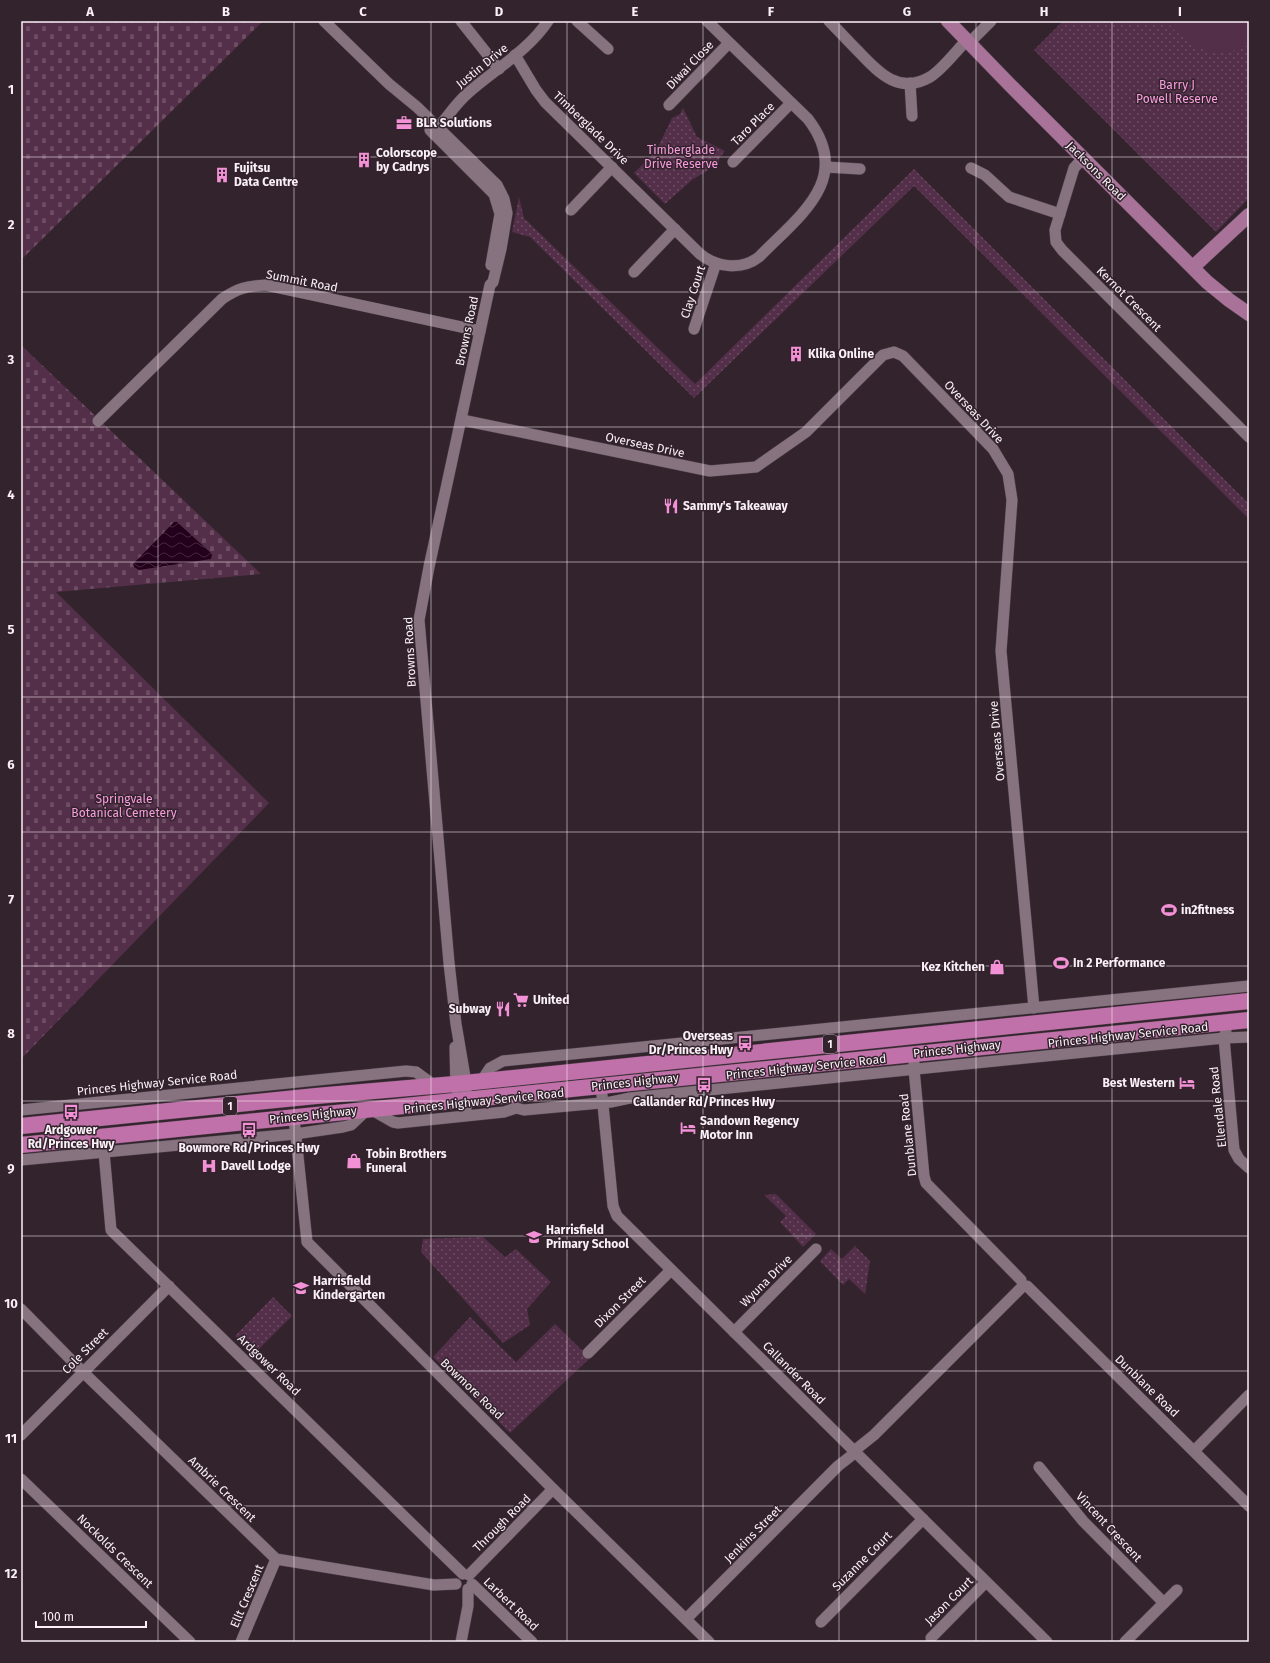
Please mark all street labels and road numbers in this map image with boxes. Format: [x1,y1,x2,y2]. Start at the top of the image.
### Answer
street label: Diwai Close [663,38,717,92]
street label: Justin Drive [453,41,511,91]
street label: Timberglade Drive [550,88,632,168]
street label: Taro Place [728,99,778,149]
street label: Jacksons Road [1063,138,1129,204]
street label: Clay Court [678,263,708,320]
street label: Kernot Crescent [1094,264,1165,335]
street label: Summit Road [265,267,339,295]
street label: Browns Road [453,295,481,367]
street label: Overseas Drive [941,378,1007,446]
street label: Overseas Drive [604,430,686,460]
street label: Browns Road [401,616,419,688]
street label: Overseas Drive [987,700,1007,782]
street label: Princes Highway Service Road [1047,1020,1209,1050]
road number: 1 [823,1035,837,1053]
street label: Princes Highway [912,1037,1002,1061]
street label: Princes Highway Service Road [725,1052,887,1082]
street label: Ellendale Road [1207,1066,1229,1148]
street label: Princes Highway Service Road [76,1068,238,1098]
street label: Princes Highway [590,1070,680,1094]
street label: Princes Highway Service Road [403,1086,565,1116]
street label: Dunblane Road [897,1093,919,1177]
road number: 1 [223,1097,237,1115]
street label: Princes Highway [268,1103,358,1127]
street label: Wyuna Drive [737,1252,795,1310]
street label: Dixon Street [592,1273,649,1330]
street label: Cole Street [59,1325,111,1377]
street label: Ardgower Road [235,1331,303,1399]
street label: Callander Road [760,1339,828,1407]
street label: Dunblane Road [1112,1352,1182,1420]
street label: Bowmore Road [438,1356,506,1422]
street label: Ambrie Crescent [185,1453,259,1525]
street label: Vincent Crescent [1073,1489,1145,1565]
street label: Through Road [470,1491,534,1555]
street label: Jenkins Street [721,1502,785,1566]
street label: Nockolds Crescent [74,1511,156,1591]
street label: Suzanne Court [829,1528,895,1594]
street label: Ellt Crescent [227,1562,267,1630]
street label: Larbert Road [481,1574,541,1634]
street label: Jason Court [922,1574,976,1628]

